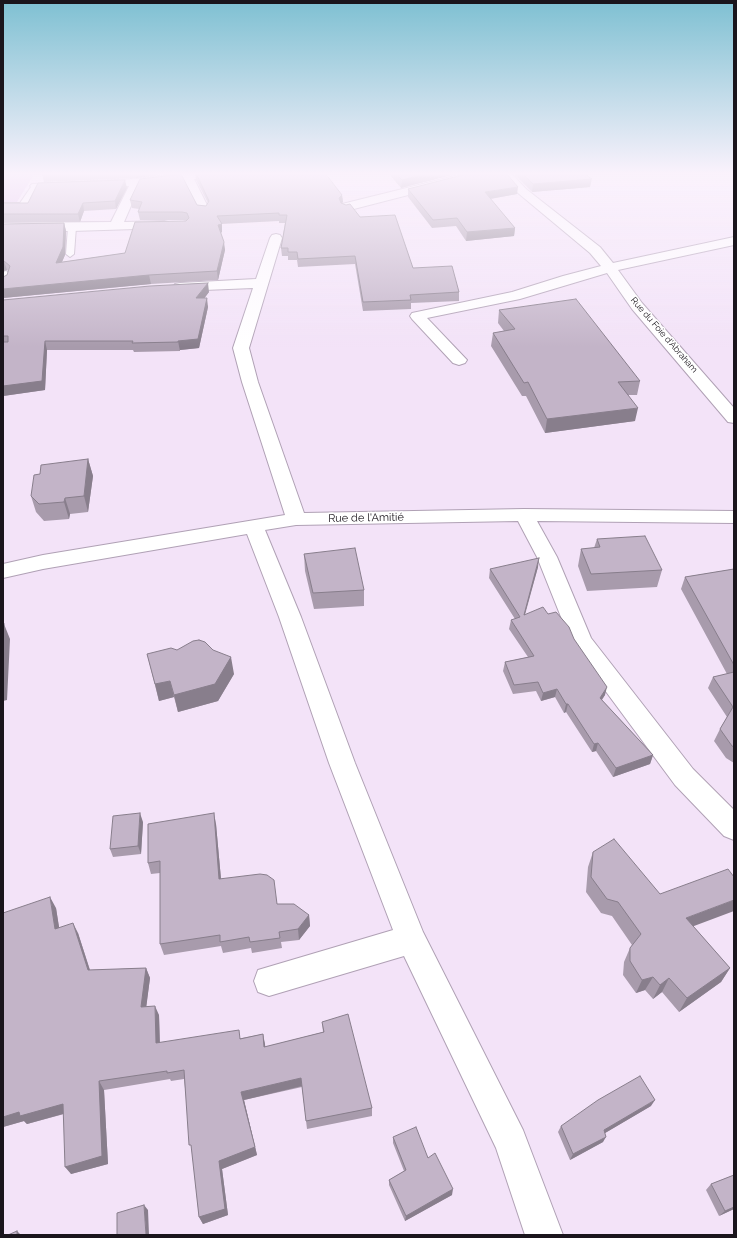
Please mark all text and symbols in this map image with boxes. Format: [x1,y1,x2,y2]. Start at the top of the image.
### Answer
street label: Rue du Foie d'Abraham [628,295,700,375]
street label: Rue de l'Amitié [328,511,404,525]

